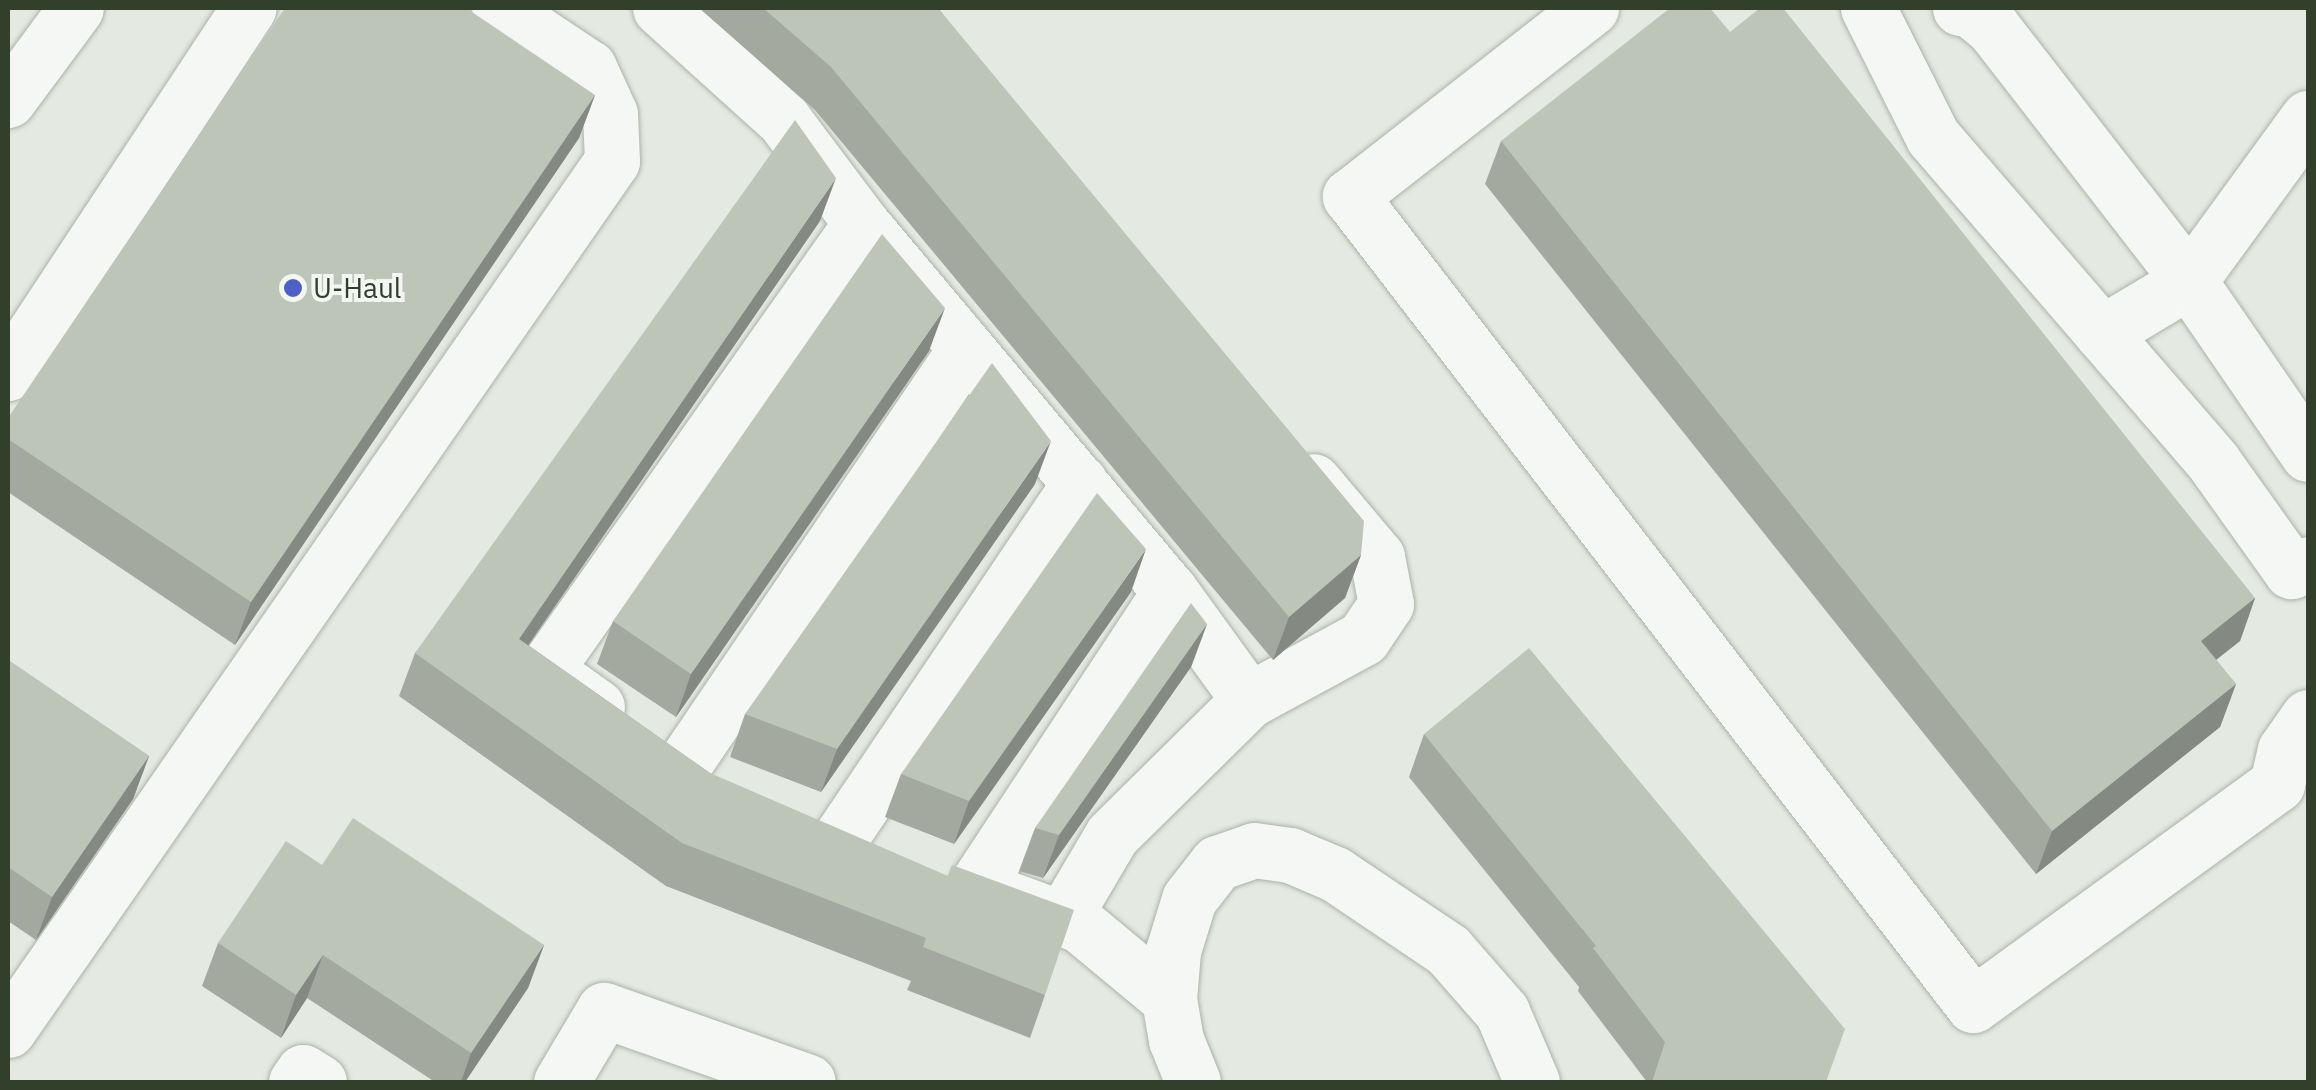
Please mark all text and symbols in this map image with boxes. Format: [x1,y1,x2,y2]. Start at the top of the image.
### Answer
place label: U-Haul [313,271,401,305]
marker: U-Haul [282,277,304,299]

